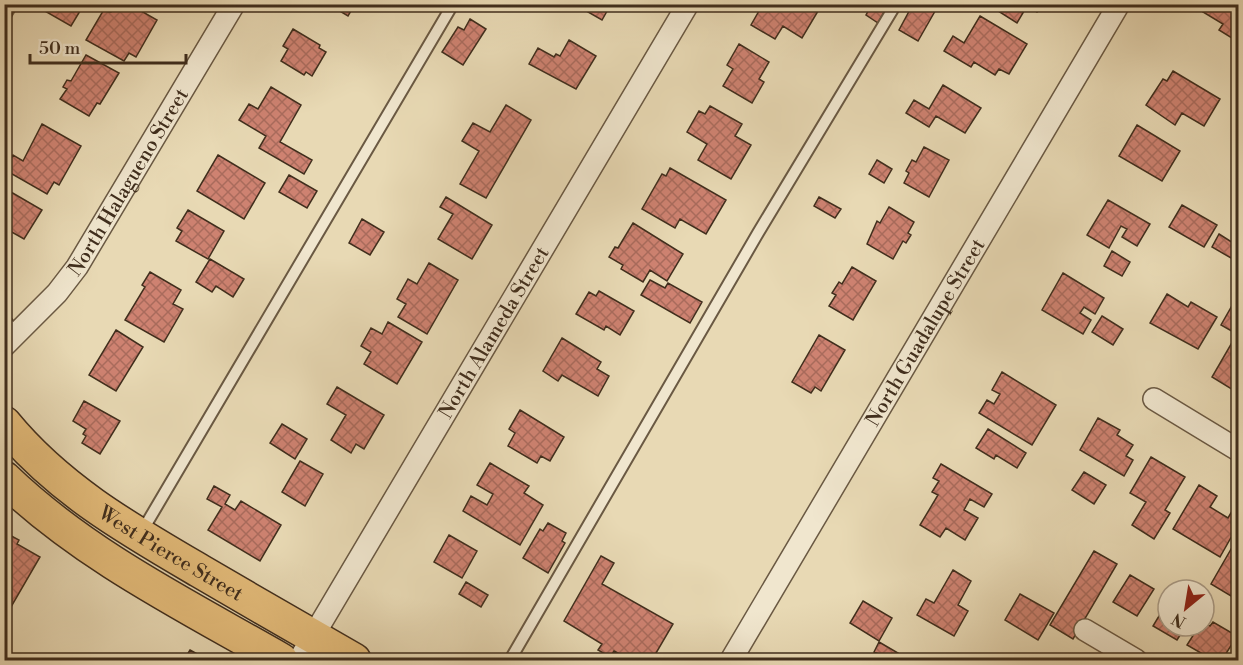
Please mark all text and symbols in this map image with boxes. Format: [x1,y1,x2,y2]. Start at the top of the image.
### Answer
scale bar [30,27,186,65]
text: 50 m [39,37,81,60]
street label: North Halagueno Street [63,84,195,282]
street label: North Guadalupe Street [861,234,991,431]
street label: North Alameda Street [434,242,555,424]
street label: West Pierce Street [92,500,247,607]
north arrow [1156,578,1216,638]
text: N [1168,608,1189,632]

